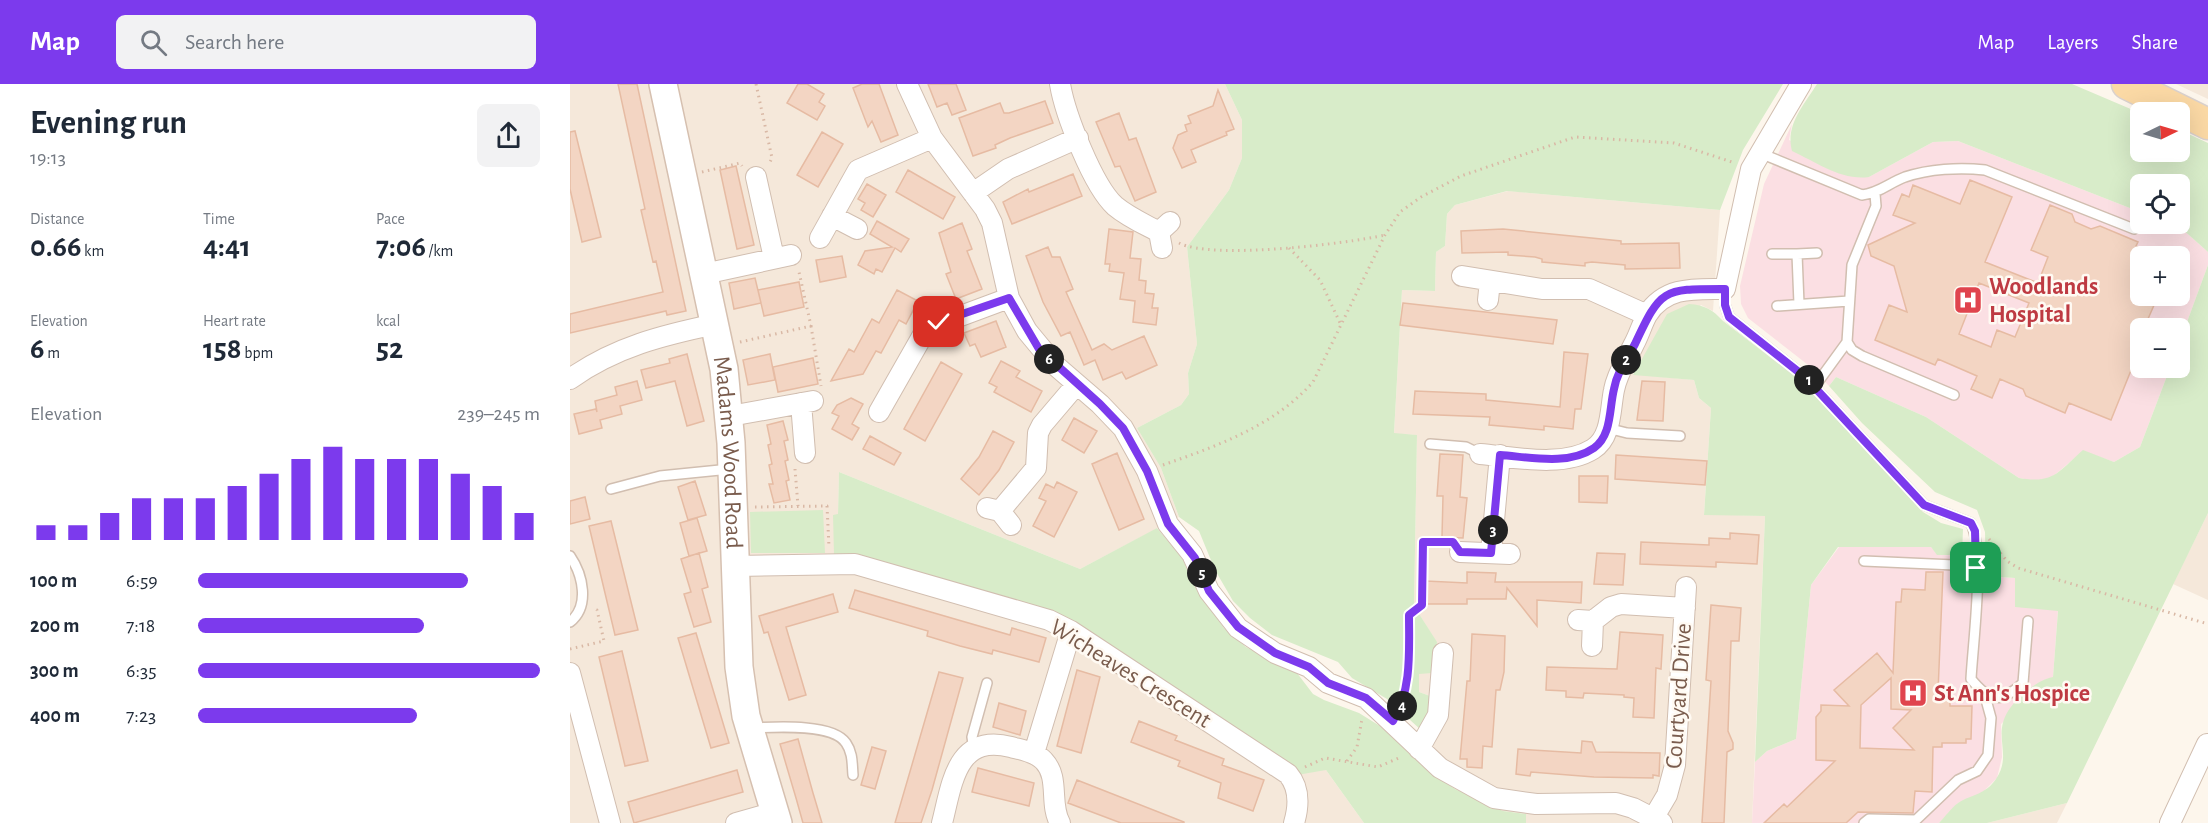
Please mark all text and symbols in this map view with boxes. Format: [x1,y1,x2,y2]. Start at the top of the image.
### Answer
search box [116,15,536,69]
icon: search [137,26,170,59]
text: Map [30,28,80,56]
text: Search here [185,31,284,53]
text: Map [1978,32,2014,53]
text: Layers [2047,32,2098,53]
text: Share [2131,32,2178,53]
north arrow [2130,102,2190,162]
map controls [2130,102,2190,378]
button: share [477,104,540,167]
text: Evening run [30,107,187,140]
text: 19:13 [30,148,66,168]
button: locate [2130,174,2190,234]
text: Distance [30,211,84,227]
text: Time [203,211,235,227]
text: Pace [376,211,405,227]
text: 0.66 [30,232,81,262]
text: 4:41 [203,232,251,262]
text: 7:06 [376,232,426,262]
text: km [81,243,104,259]
text: /km [426,243,453,259]
button: + [2130,246,2190,306]
place label: Woodlands Hospital [1989,275,2098,327]
hospital icon: Woodlands Hospital [1952,284,1984,316]
pin [913,296,964,347]
icon: check [922,305,955,338]
text: Elevation [30,313,88,329]
text: Heart rate [203,313,266,329]
text: kcal [376,313,400,329]
button: − [2130,318,2190,378]
text: 6 [30,334,45,364]
text: 158 [203,334,242,364]
text: 52 [376,334,403,364]
pin: 6 [1034,344,1064,374]
text: m [45,345,60,361]
text: bpm [242,345,273,361]
pin: 2 [1611,345,1641,375]
text: 6 [1045,351,1053,367]
text: 2 [1622,352,1630,368]
street label: Madams Wood Road [709,354,746,549]
pin: 1 [1794,365,1824,395]
text: 1 [1806,372,1812,388]
text: Elevation [30,404,102,424]
text: 239–245 m [457,404,540,424]
pin: 3 [1478,515,1508,545]
text: 3 [1490,522,1496,538]
pin [1950,542,2001,593]
icon: arrive [1959,551,1992,584]
pin: 5 [1187,558,1217,588]
text: 5 [1199,565,1205,581]
text: 100 m [30,571,77,591]
text: 6:59 [126,571,158,591]
street label: Wicheaves Crescent [1046,615,1215,733]
text: 200 m [30,616,79,636]
text: 7:18 [126,616,155,636]
street label: Courtyard Drive [1662,622,1696,770]
text: 300 m [30,661,79,681]
text: 6:35 [126,661,157,681]
hospital icon: St Ann's Hospice [1897,677,1929,709]
place label: St Ann's Hospice [1934,682,2090,706]
pin: 4 [1387,691,1417,721]
text: 4 [1398,698,1406,714]
text: 400 m [30,706,80,726]
text: 7:23 [126,706,156,726]

